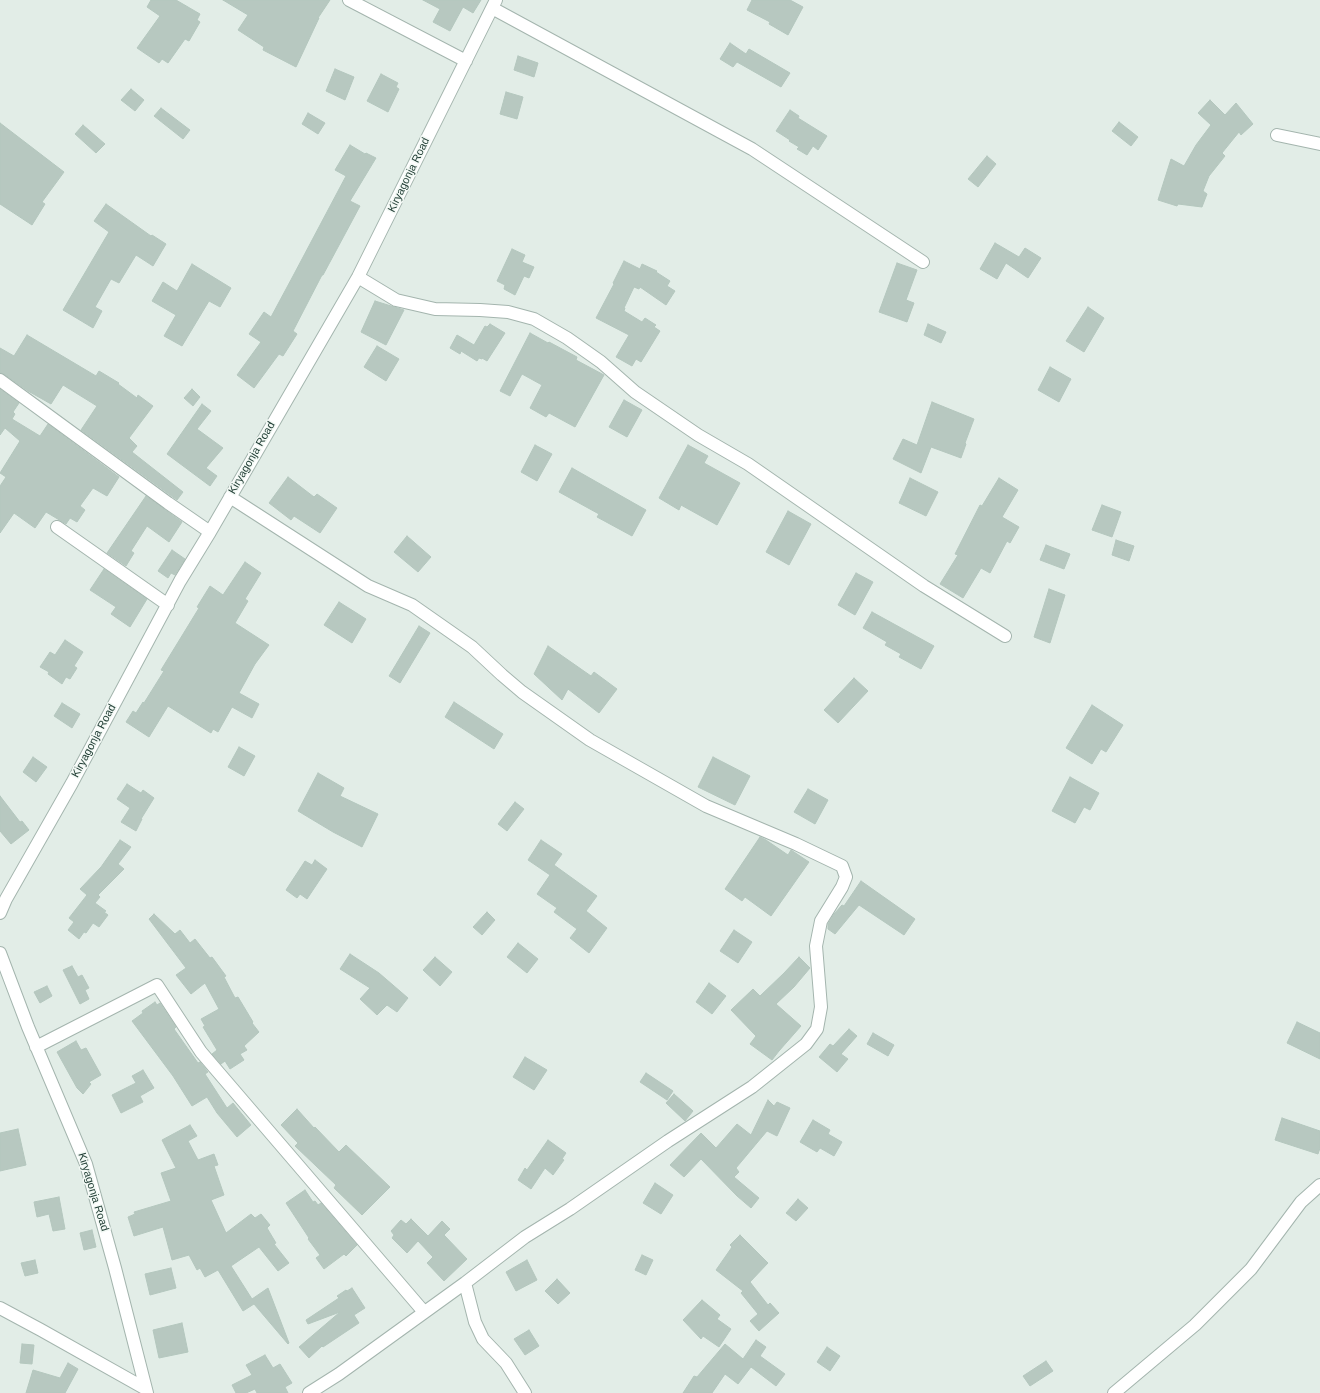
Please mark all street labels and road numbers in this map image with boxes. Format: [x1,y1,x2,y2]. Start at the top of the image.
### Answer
street label: Kiryagonja Road [385,136,433,214]
street label: Kiryagonja Road [226,419,278,497]
street label: Kiryagonja Road [69,702,119,780]
street label: Kiryagonja Road [75,1151,111,1233]

